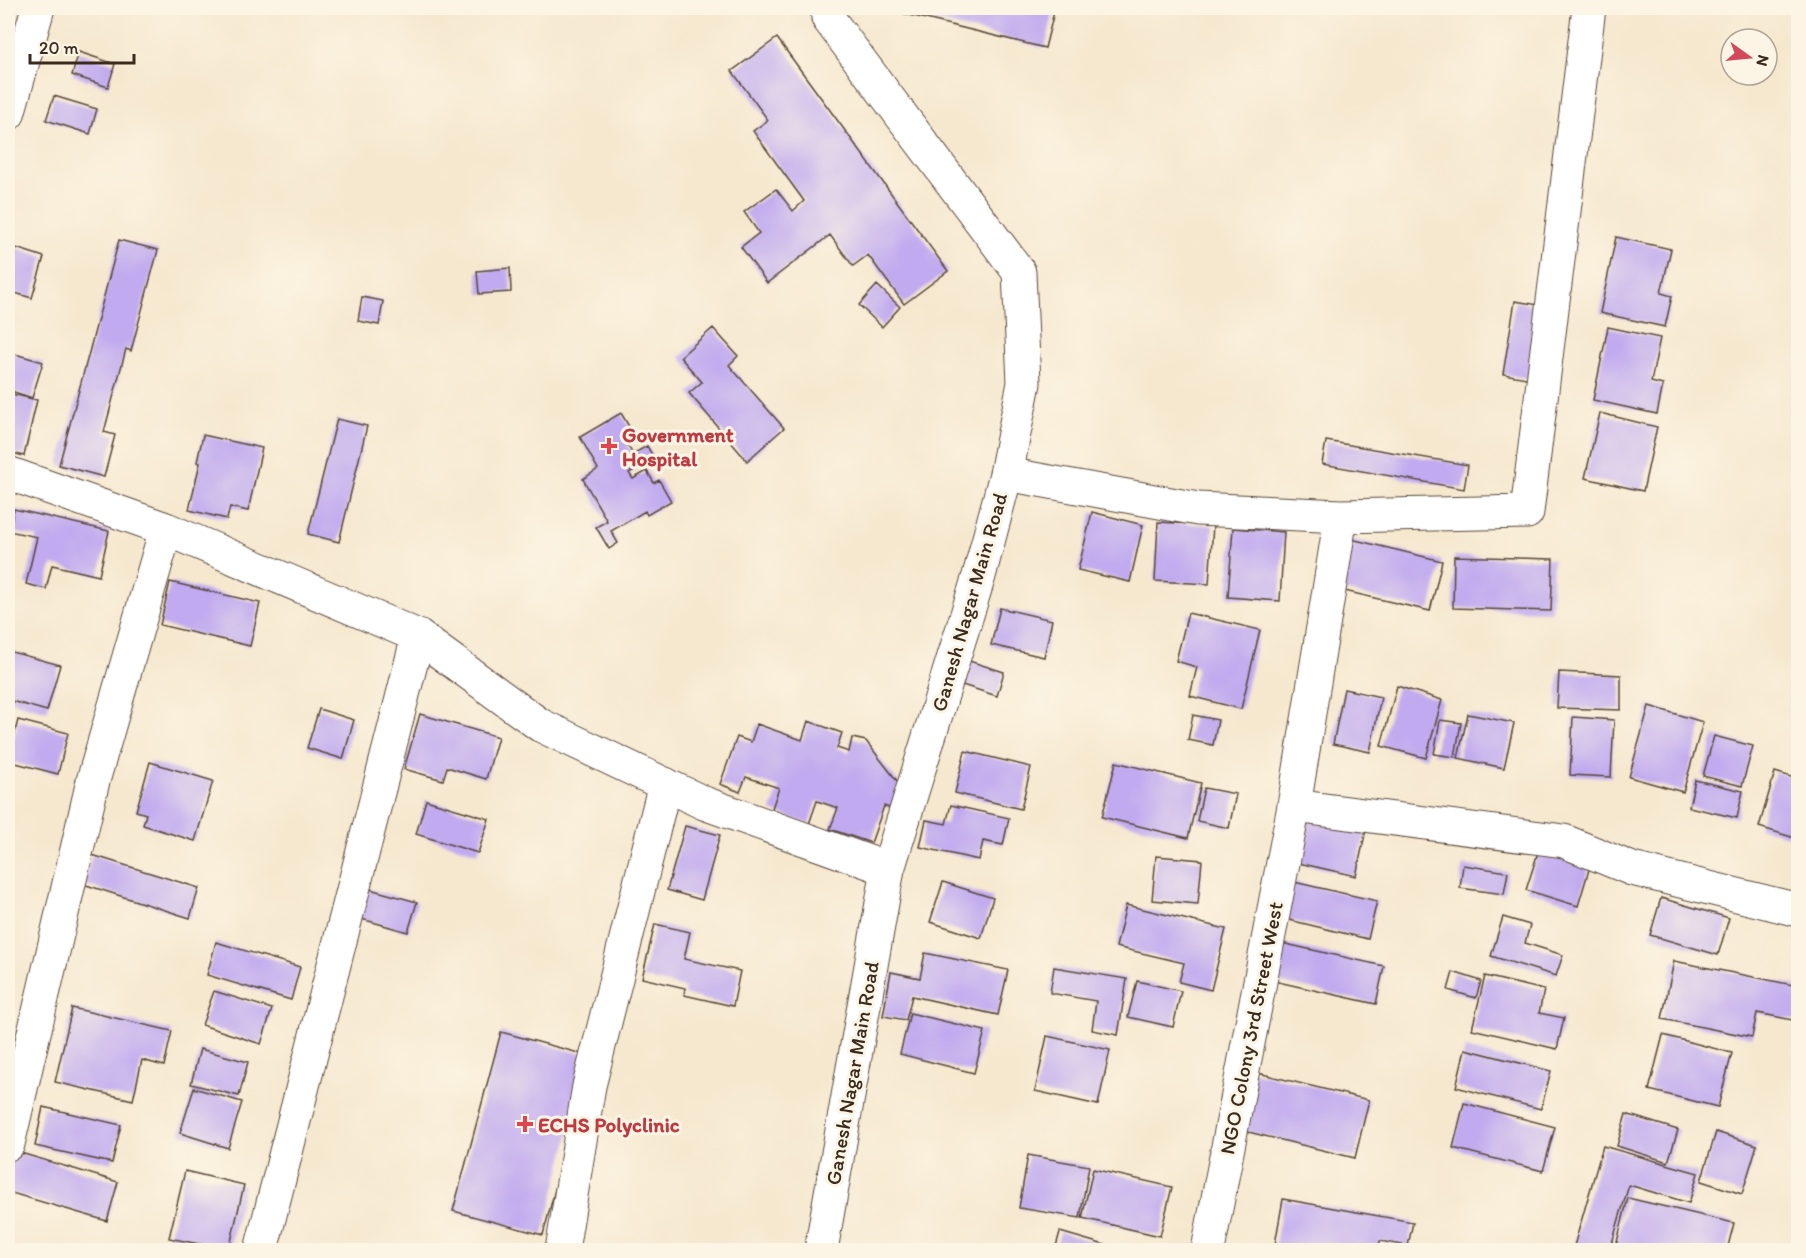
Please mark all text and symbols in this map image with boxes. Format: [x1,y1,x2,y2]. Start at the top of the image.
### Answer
scale bar [30,27,134,65]
north arrow [1719,27,1779,87]
text: 20 m [39,37,79,59]
text: N [1752,53,1774,68]
place label: Government Hospital [622,422,734,472]
marker: Government Hospital [600,437,618,455]
street label: Ganesh Nagar Main Road [926,489,1012,714]
street label: NGO Colony 3rd Street West [1214,899,1288,1157]
street label: Ganesh Nagar Main Road [820,959,884,1187]
place label: ECHS Polyclinic [538,1112,680,1138]
marker: ECHS Polyclinic [516,1115,534,1133]

